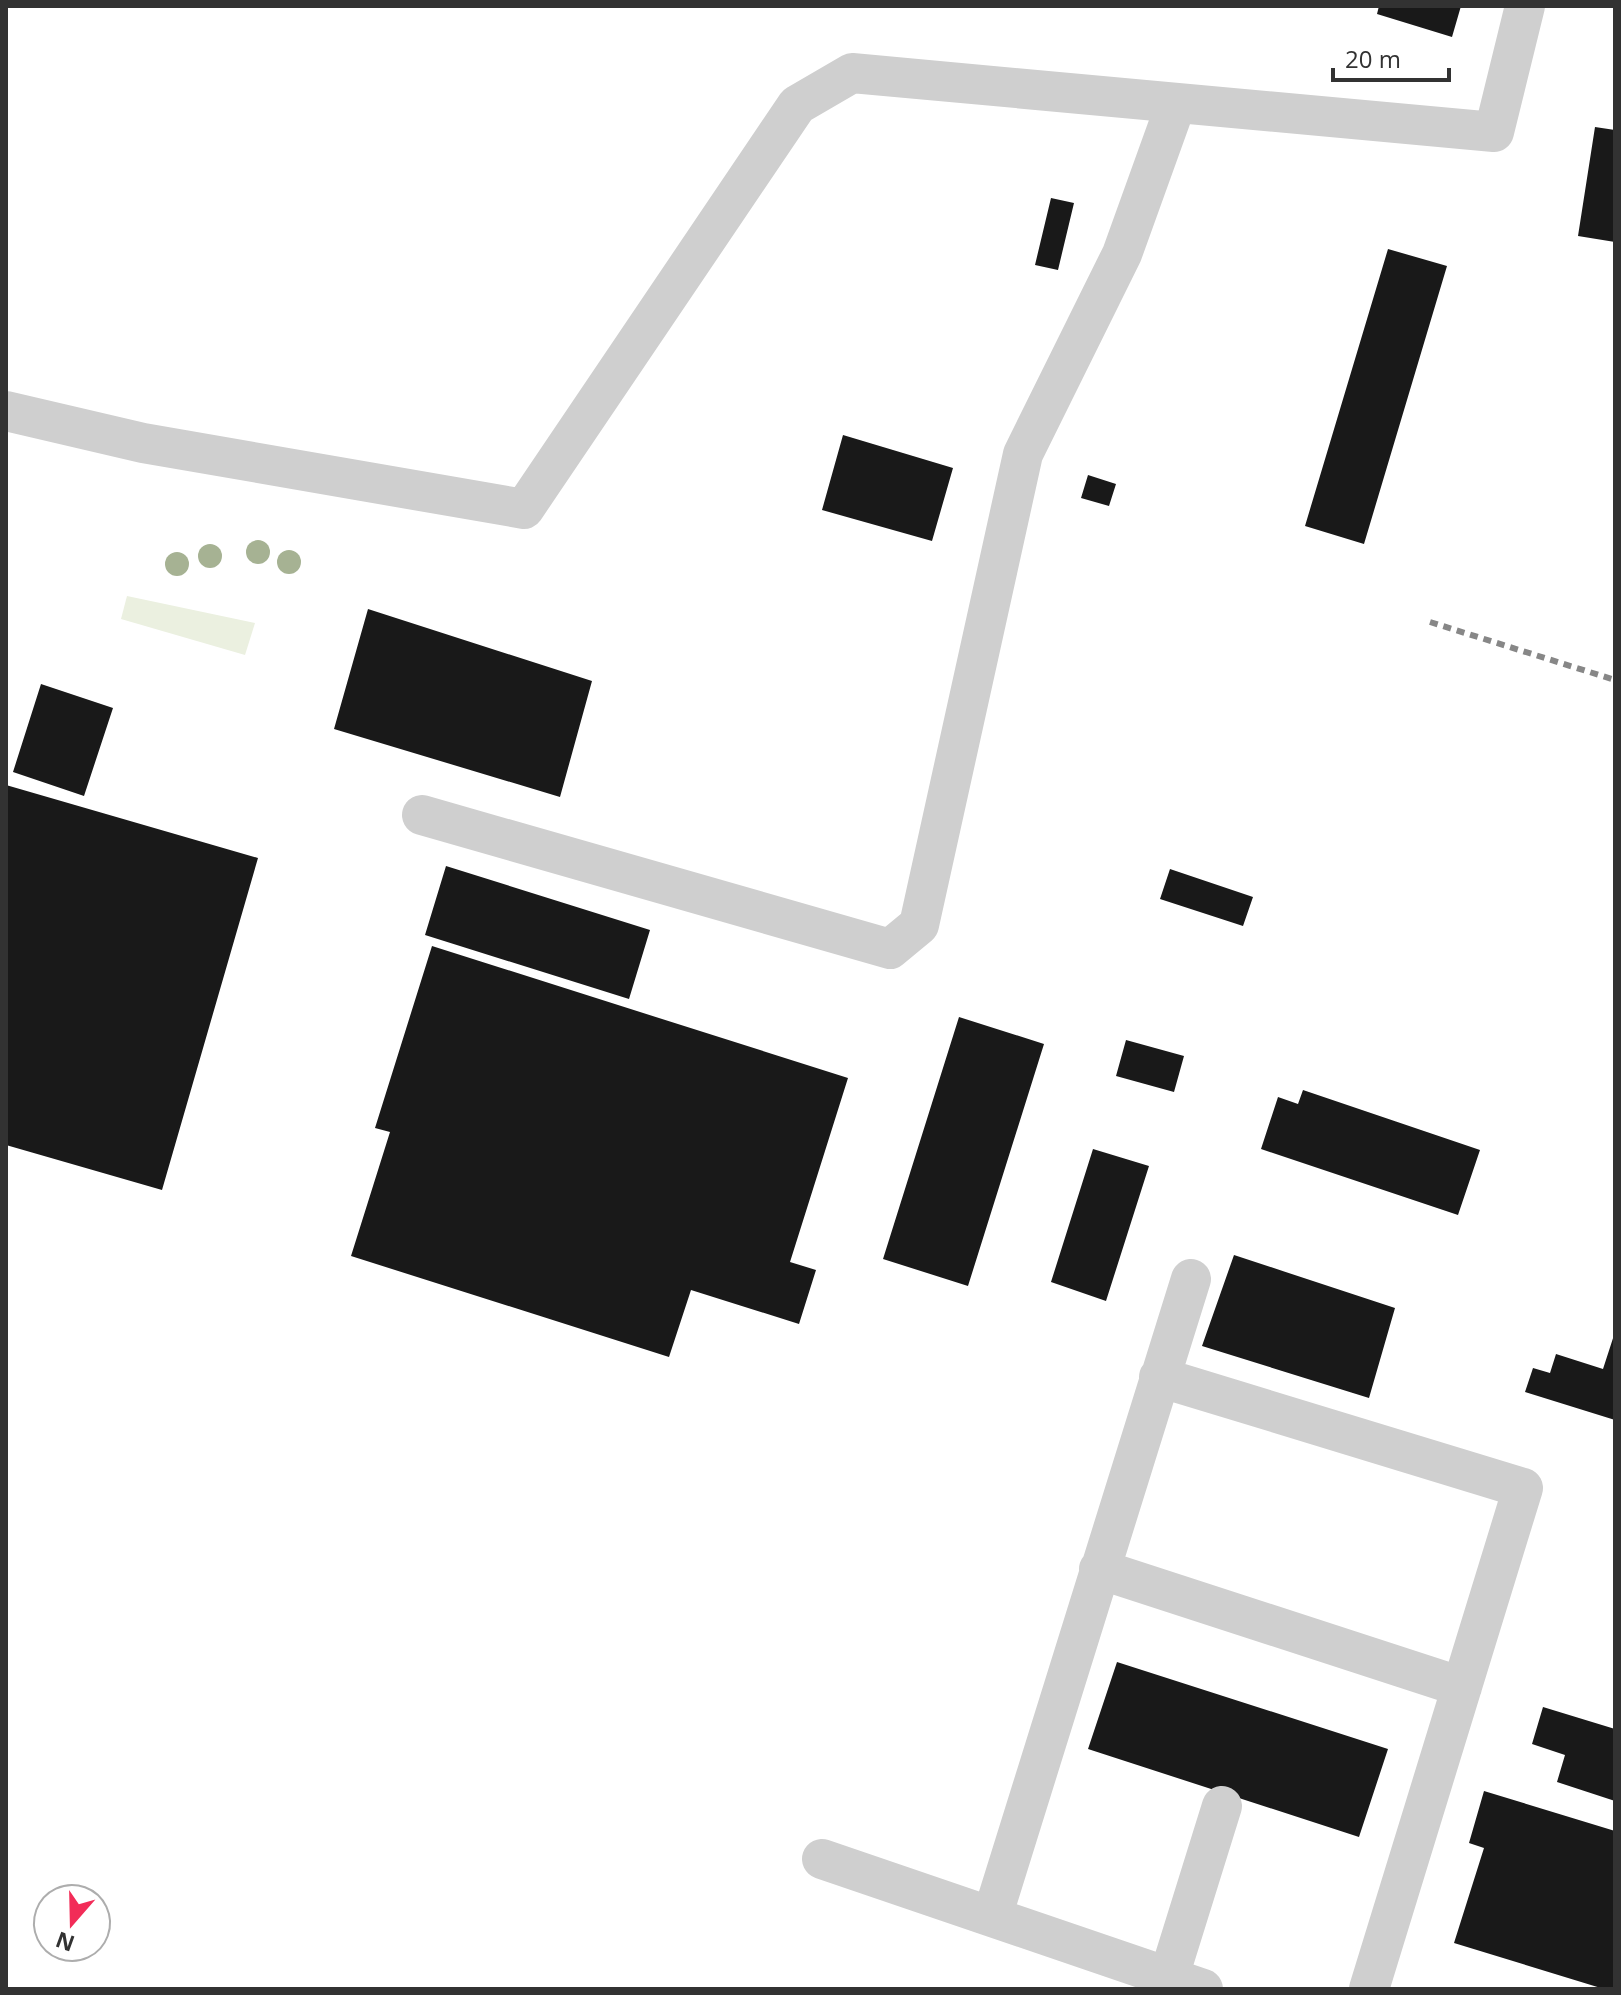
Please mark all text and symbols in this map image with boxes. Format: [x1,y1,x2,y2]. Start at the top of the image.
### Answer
scale bar [1333,32,1449,82]
text: 20 m [1345,42,1401,75]
north arrow [32,1883,112,1963]
text: N [51,1926,78,1960]

